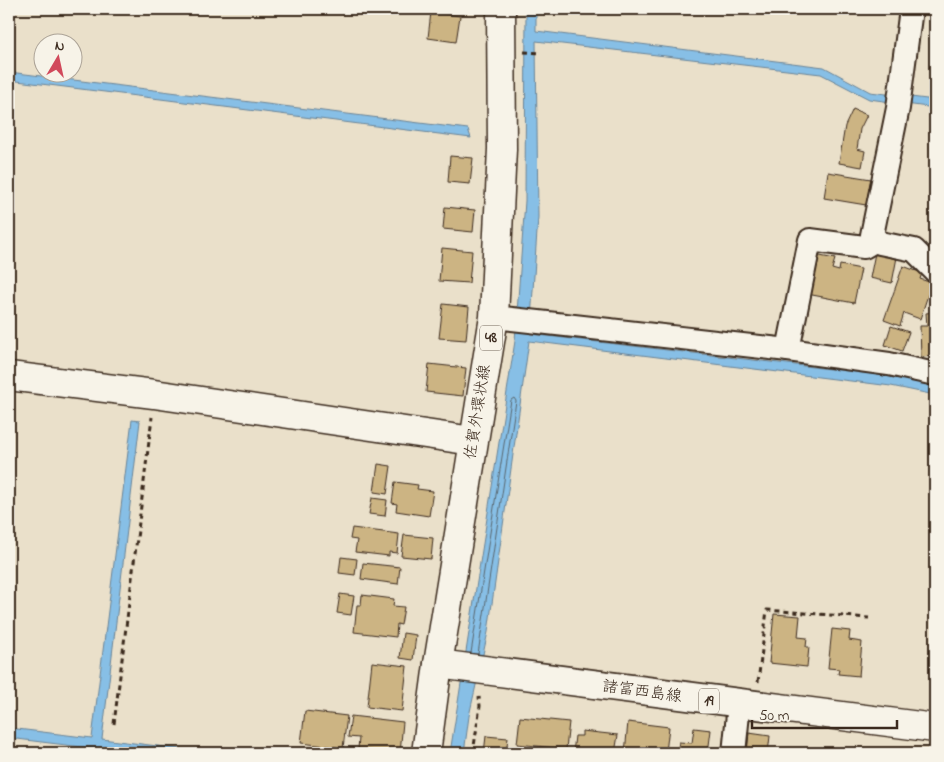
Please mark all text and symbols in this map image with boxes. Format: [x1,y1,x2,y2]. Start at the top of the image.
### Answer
north arrow [32,32,82,82]
text: N [53,36,66,58]
road number: 48 [480,326,502,350]
street label: 佐賀外環状線 [459,363,497,461]
street label: 諸富西島線 [601,675,683,709]
road number: 19 [699,688,719,714]
scale bar [752,697,896,729]
text: 50 m [759,705,790,727]

